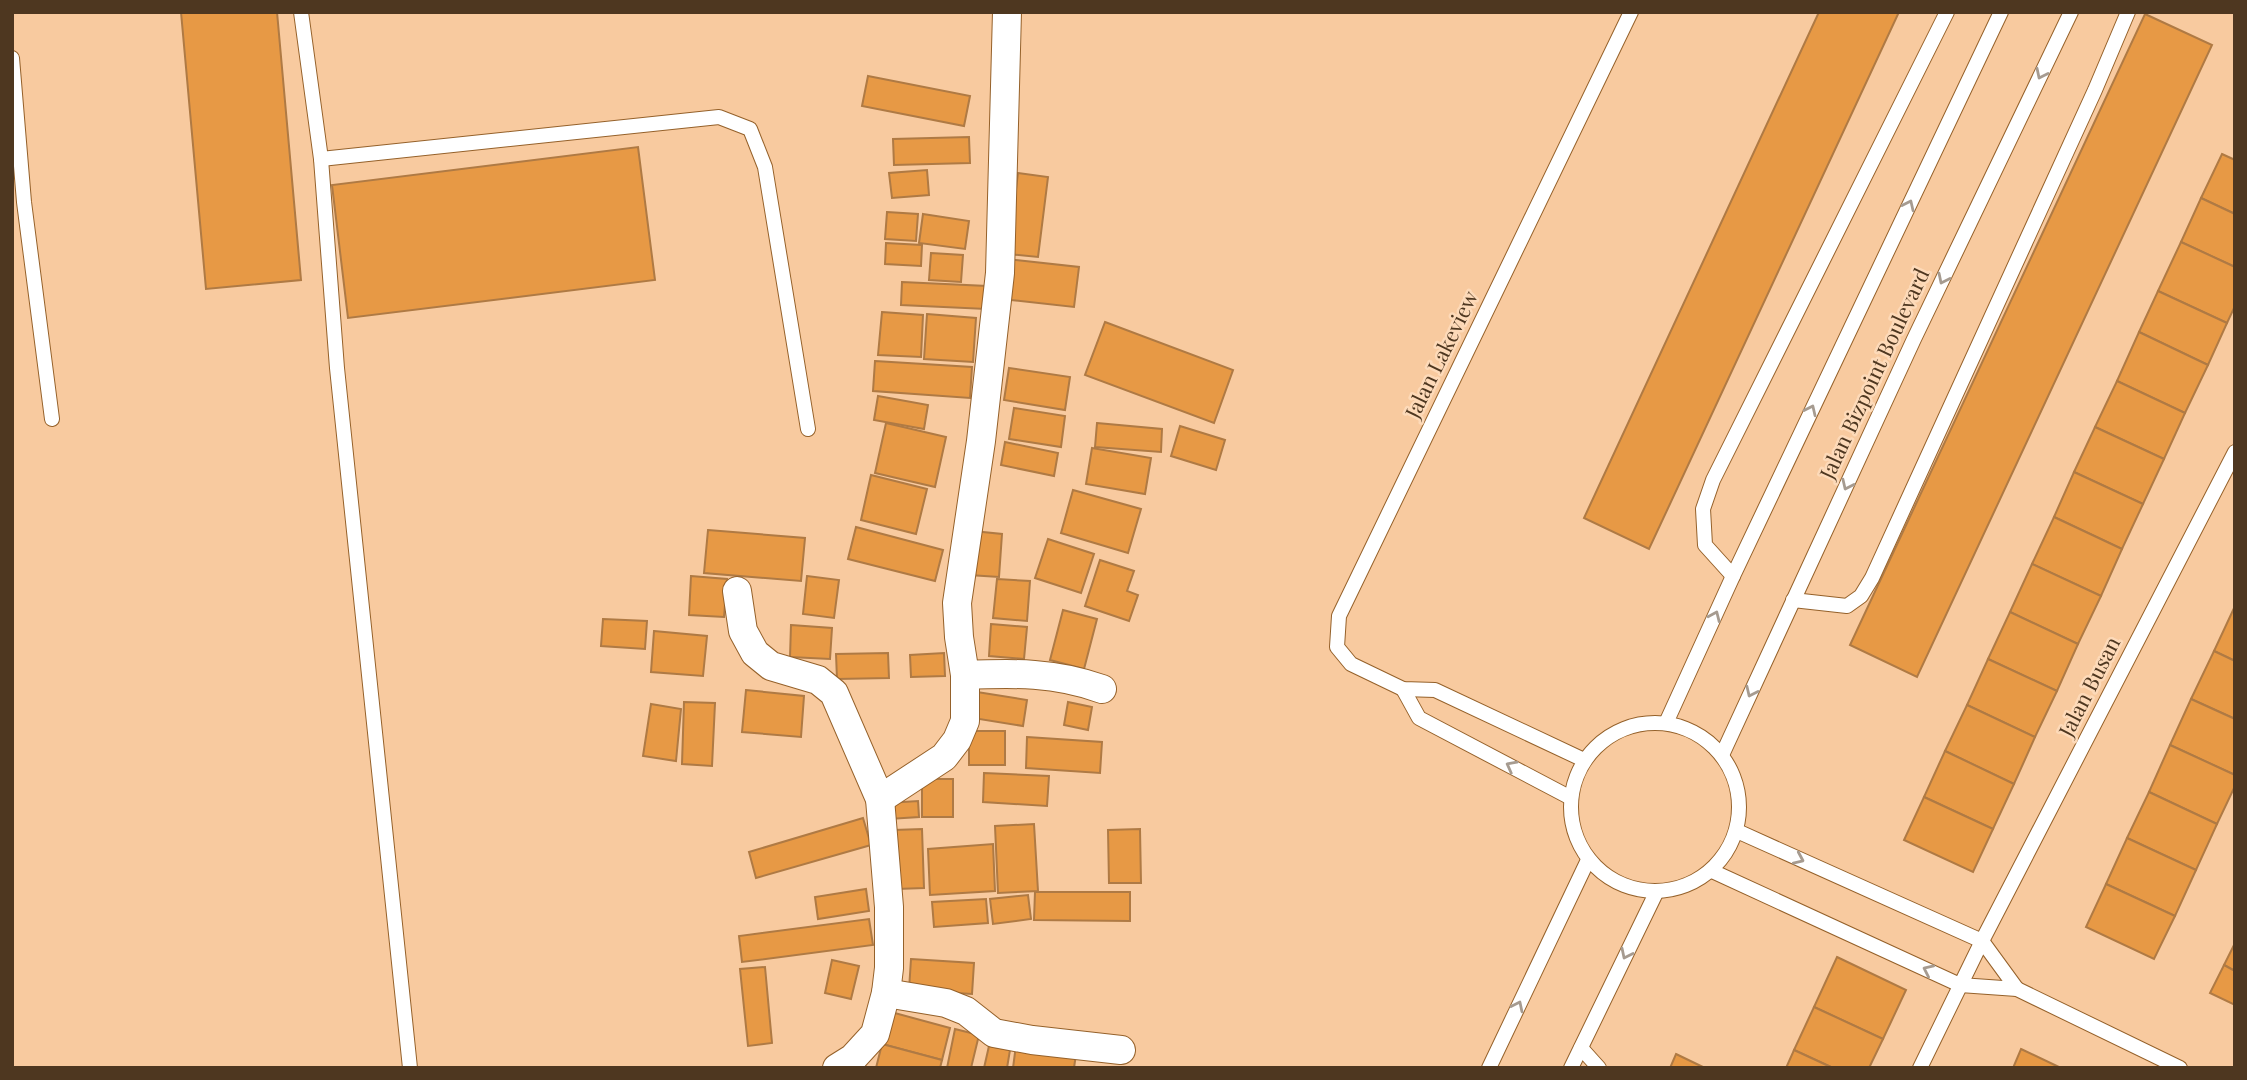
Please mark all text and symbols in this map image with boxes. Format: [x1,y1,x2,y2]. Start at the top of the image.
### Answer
one-way arrow [2036,67,2050,79]
one-way arrow [1901,200,1915,212]
street label: Jalan Bizpoint Boulevard [1812,263,1934,484]
one-way arrow [1937,272,1951,284]
street label: Jalan Lakeview [1397,285,1484,423]
one-way arrow [1803,405,1817,417]
one-way arrow [1841,478,1855,490]
one-way arrow [1707,611,1721,623]
street label: Jalan Busan [2051,631,2126,742]
one-way arrow [1746,684,1760,697]
one-way arrow [1505,761,1518,775]
one-way arrow [1792,851,1804,865]
one-way arrow [1621,947,1635,959]
one-way arrow [1922,964,1935,978]
one-way arrow [1510,1001,1524,1013]

